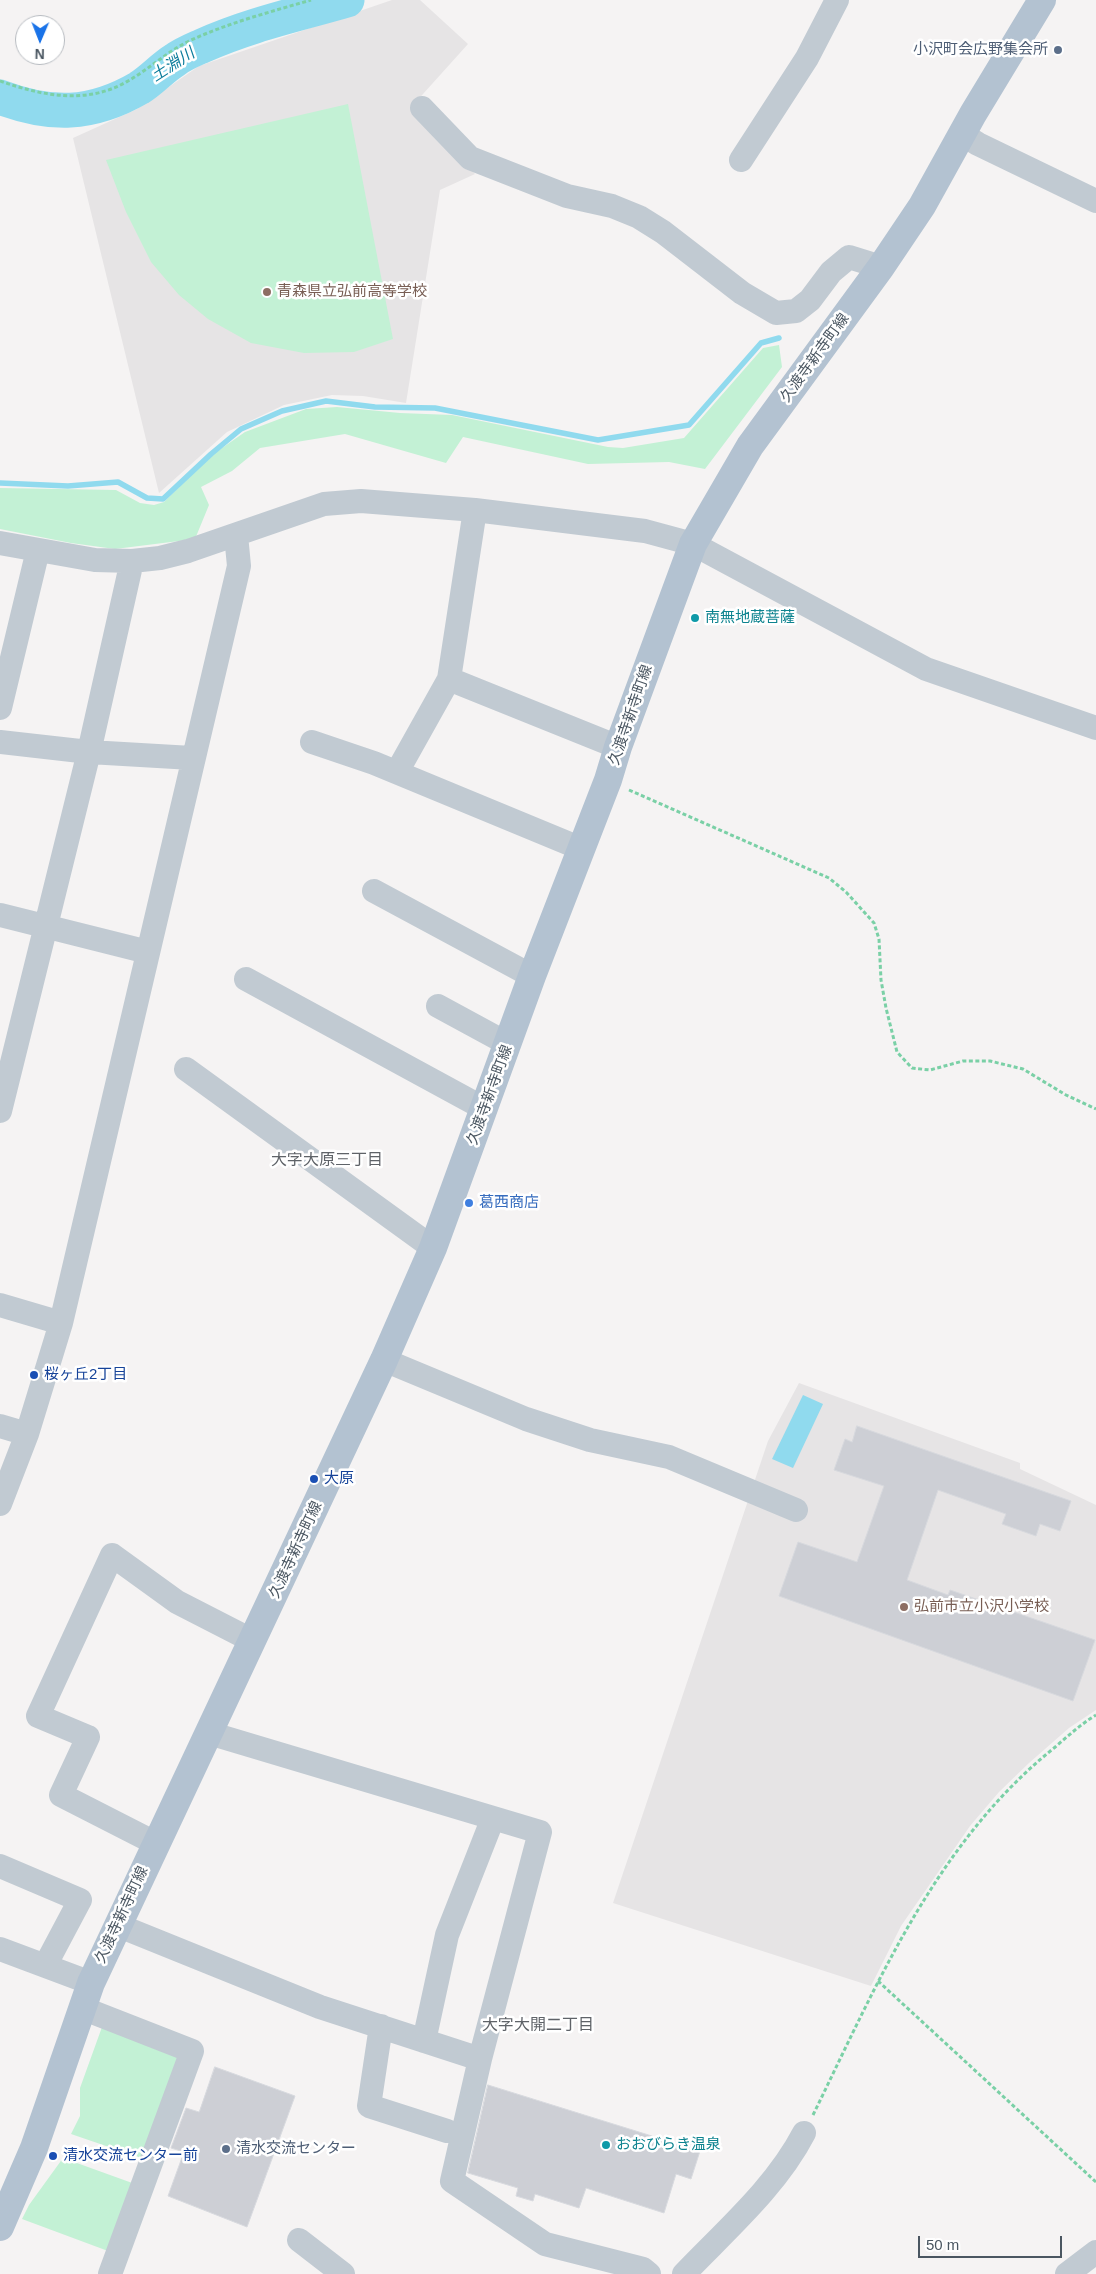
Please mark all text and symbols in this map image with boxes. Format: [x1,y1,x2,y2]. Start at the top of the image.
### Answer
north arrow [15,15,65,65]
place label: 小沢町会広野集会所 [913,41,1048,59]
water label: 土淵川 [148,44,198,86]
marker: 小沢町会広野集会所 [1052,44,1064,56]
text: N [35,46,45,62]
place label: 青森県立弘前高等学校 [277,283,427,301]
marker: 青森県立弘前高等学校 [261,286,273,298]
street label: 久渡寺新寺町線 [777,310,853,406]
place label: 南無地蔵菩薩 [705,609,795,627]
marker: 南無地蔵菩薩 [689,612,701,624]
street label: 久渡寺新寺町線 [605,662,657,768]
street label: 久渡寺新寺町線 [464,1043,516,1147]
district label: 大字大原三丁目 [271,1151,383,1171]
place label: 葛西商店 [479,1194,539,1212]
marker: 葛西商店 [463,1197,475,1209]
place label: 桜ヶ丘2丁目 [44,1366,127,1384]
marker: 桜ヶ丘2丁目 [28,1369,40,1381]
place label: 大原 [324,1470,354,1488]
marker: 大原 [308,1473,320,1485]
street label: 久渡寺新寺町線 [266,1499,326,1601]
place label: 弘前市立小沢小学校 [914,1598,1049,1616]
marker: 弘前市立小沢小学校 [898,1601,910,1613]
street label: 久渡寺新寺町線 [92,1864,152,1966]
district label: 大字大開二丁目 [482,2016,594,2036]
place label: おおびらき温泉 [616,2136,721,2154]
marker: おおびらき温泉 [600,2139,612,2151]
place label: 清水交流センター [236,2140,356,2158]
marker: 清水交流センター [220,2143,232,2155]
place label: 清水交流センター前 [63,2147,198,2165]
marker: 清水交流センター前 [47,2150,59,2162]
scale bar [921,2226,1065,2258]
text: 50 m [926,2236,959,2253]

